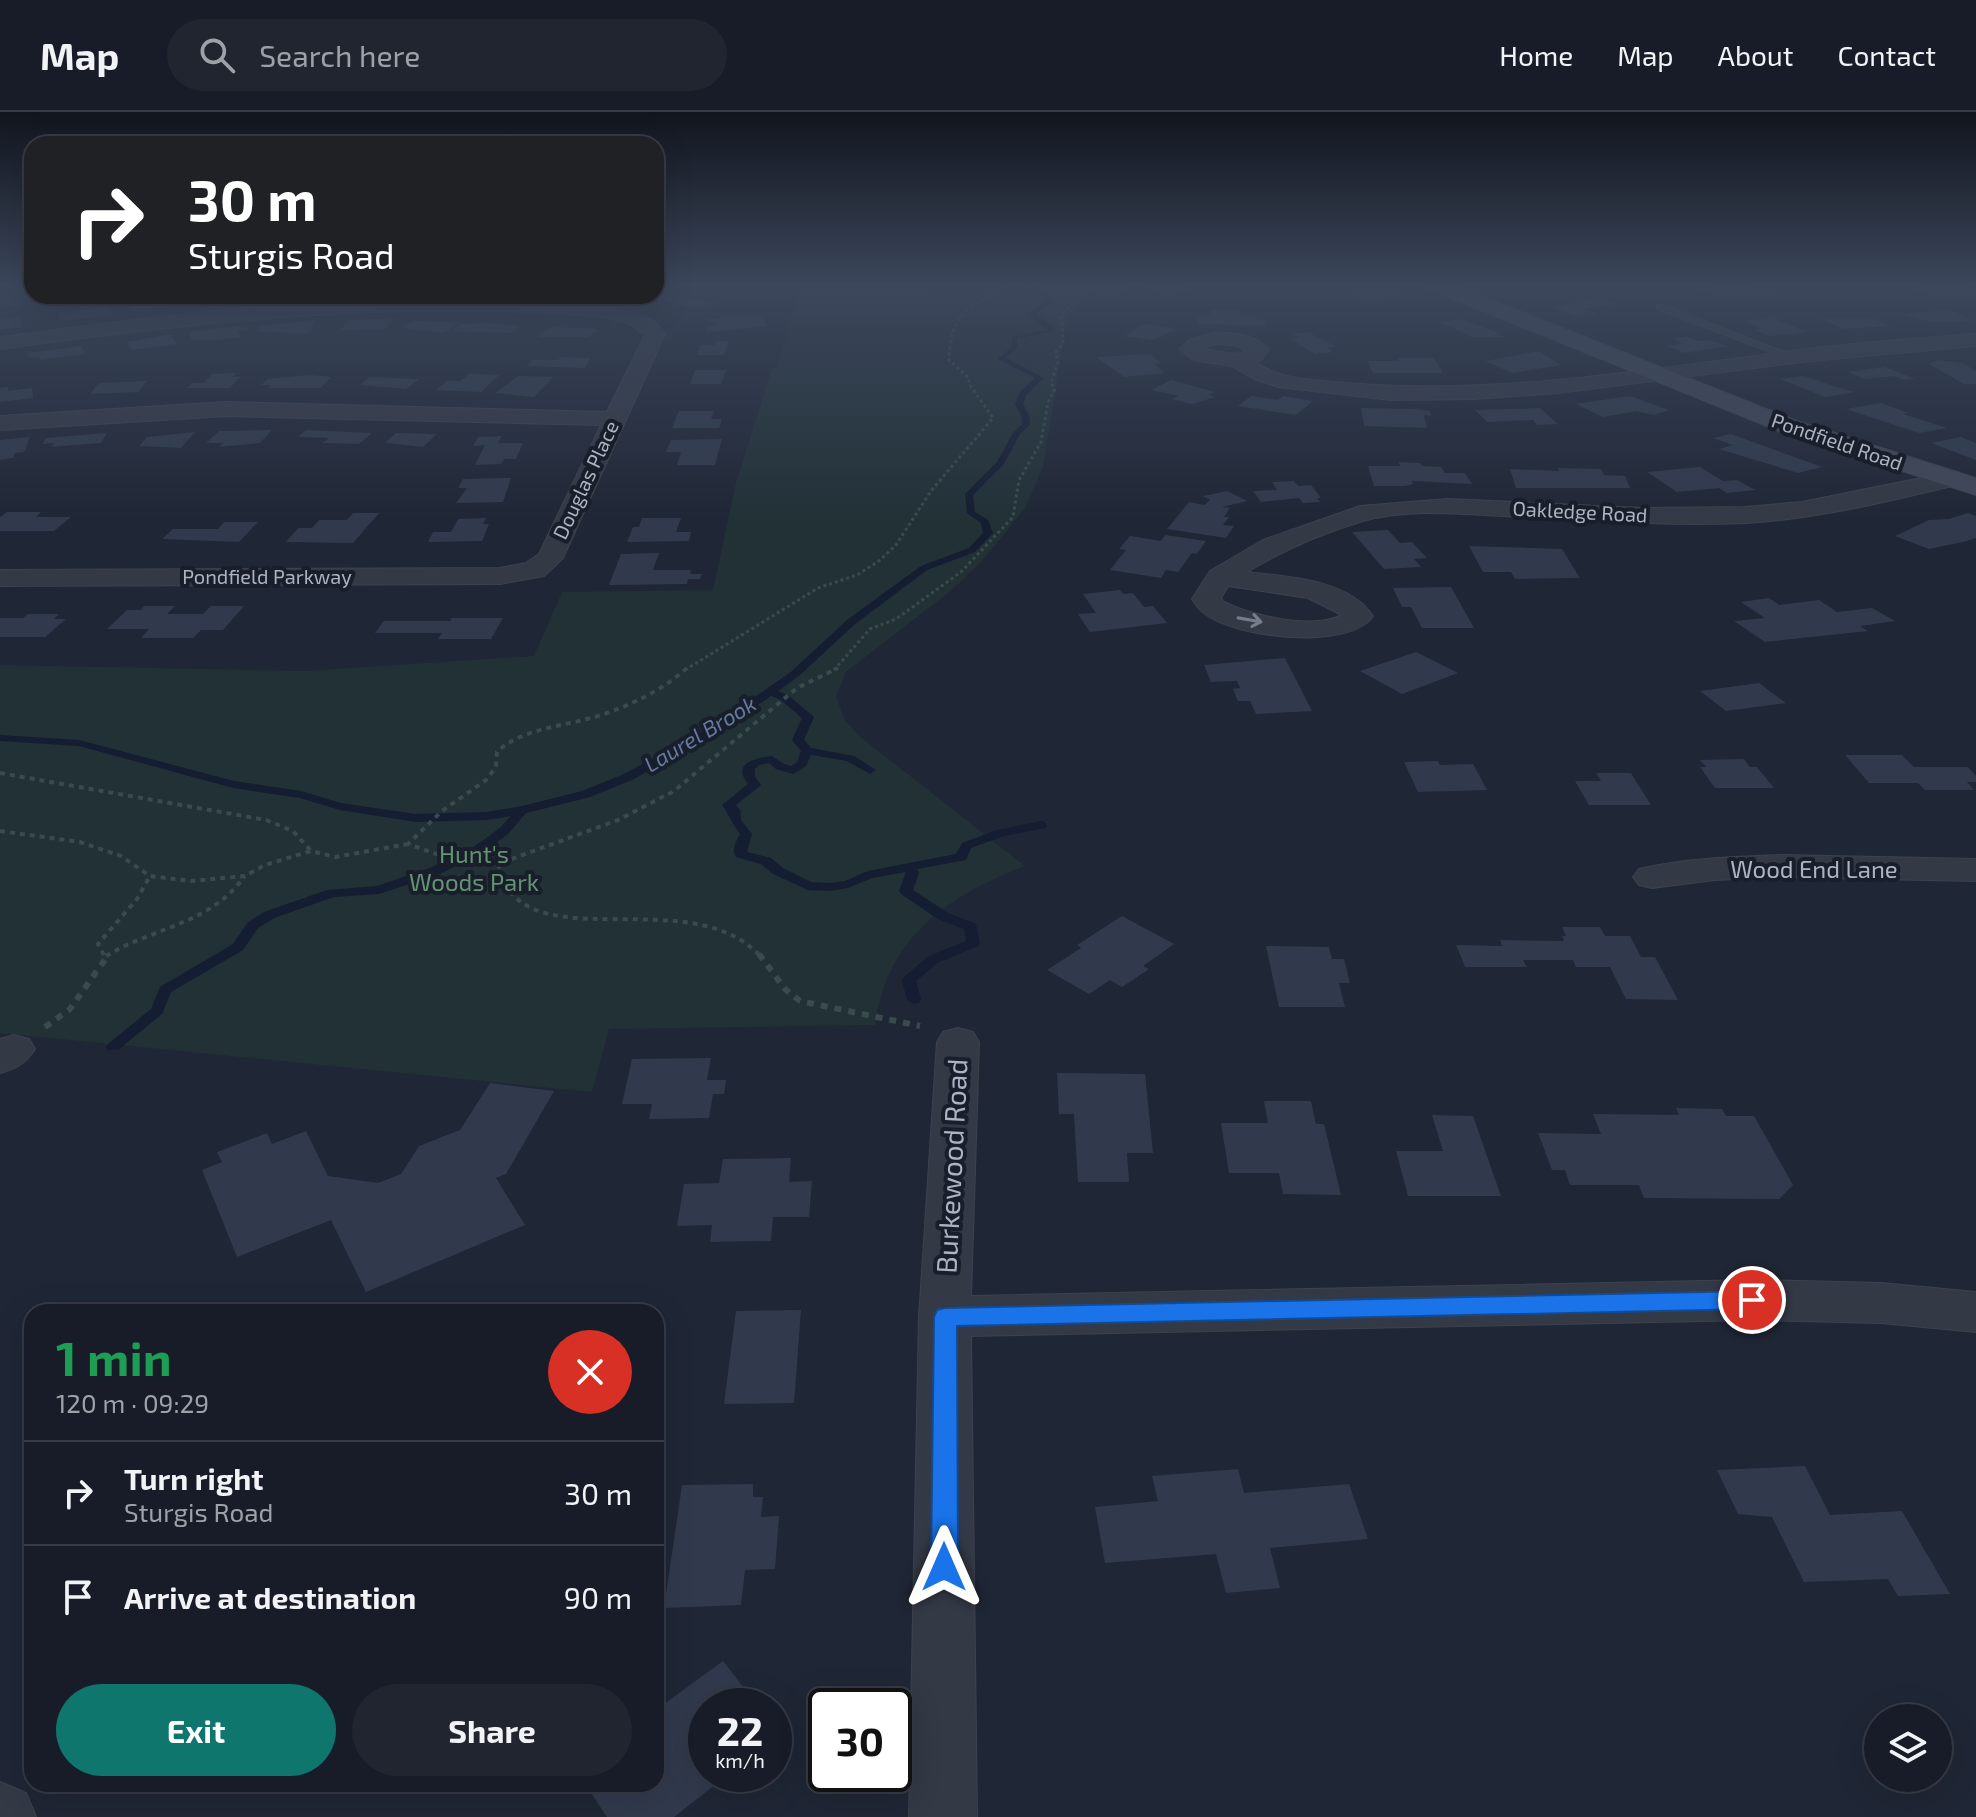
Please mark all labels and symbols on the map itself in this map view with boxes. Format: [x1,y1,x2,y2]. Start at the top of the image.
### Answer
street label: Pondfield Road [1769,407,1906,475]
street label: Douglas Place [547,417,623,543]
street label: Oakledge Road [1512,495,1648,527]
street label: Pondfield Parkway [182,564,352,588]
one-way arrow [1237,613,1262,628]
water label: Laurel Brook [639,690,760,777]
park label: Hunt's Woods Park [409,839,539,896]
street label: Wood End Lane [1730,854,1898,883]
street label: Burkewood Road [928,1058,974,1274]
pin [1718,1266,1786,1334]
position arrow [902,1525,986,1609]
speed limit sign: 30 [808,1688,912,1792]

